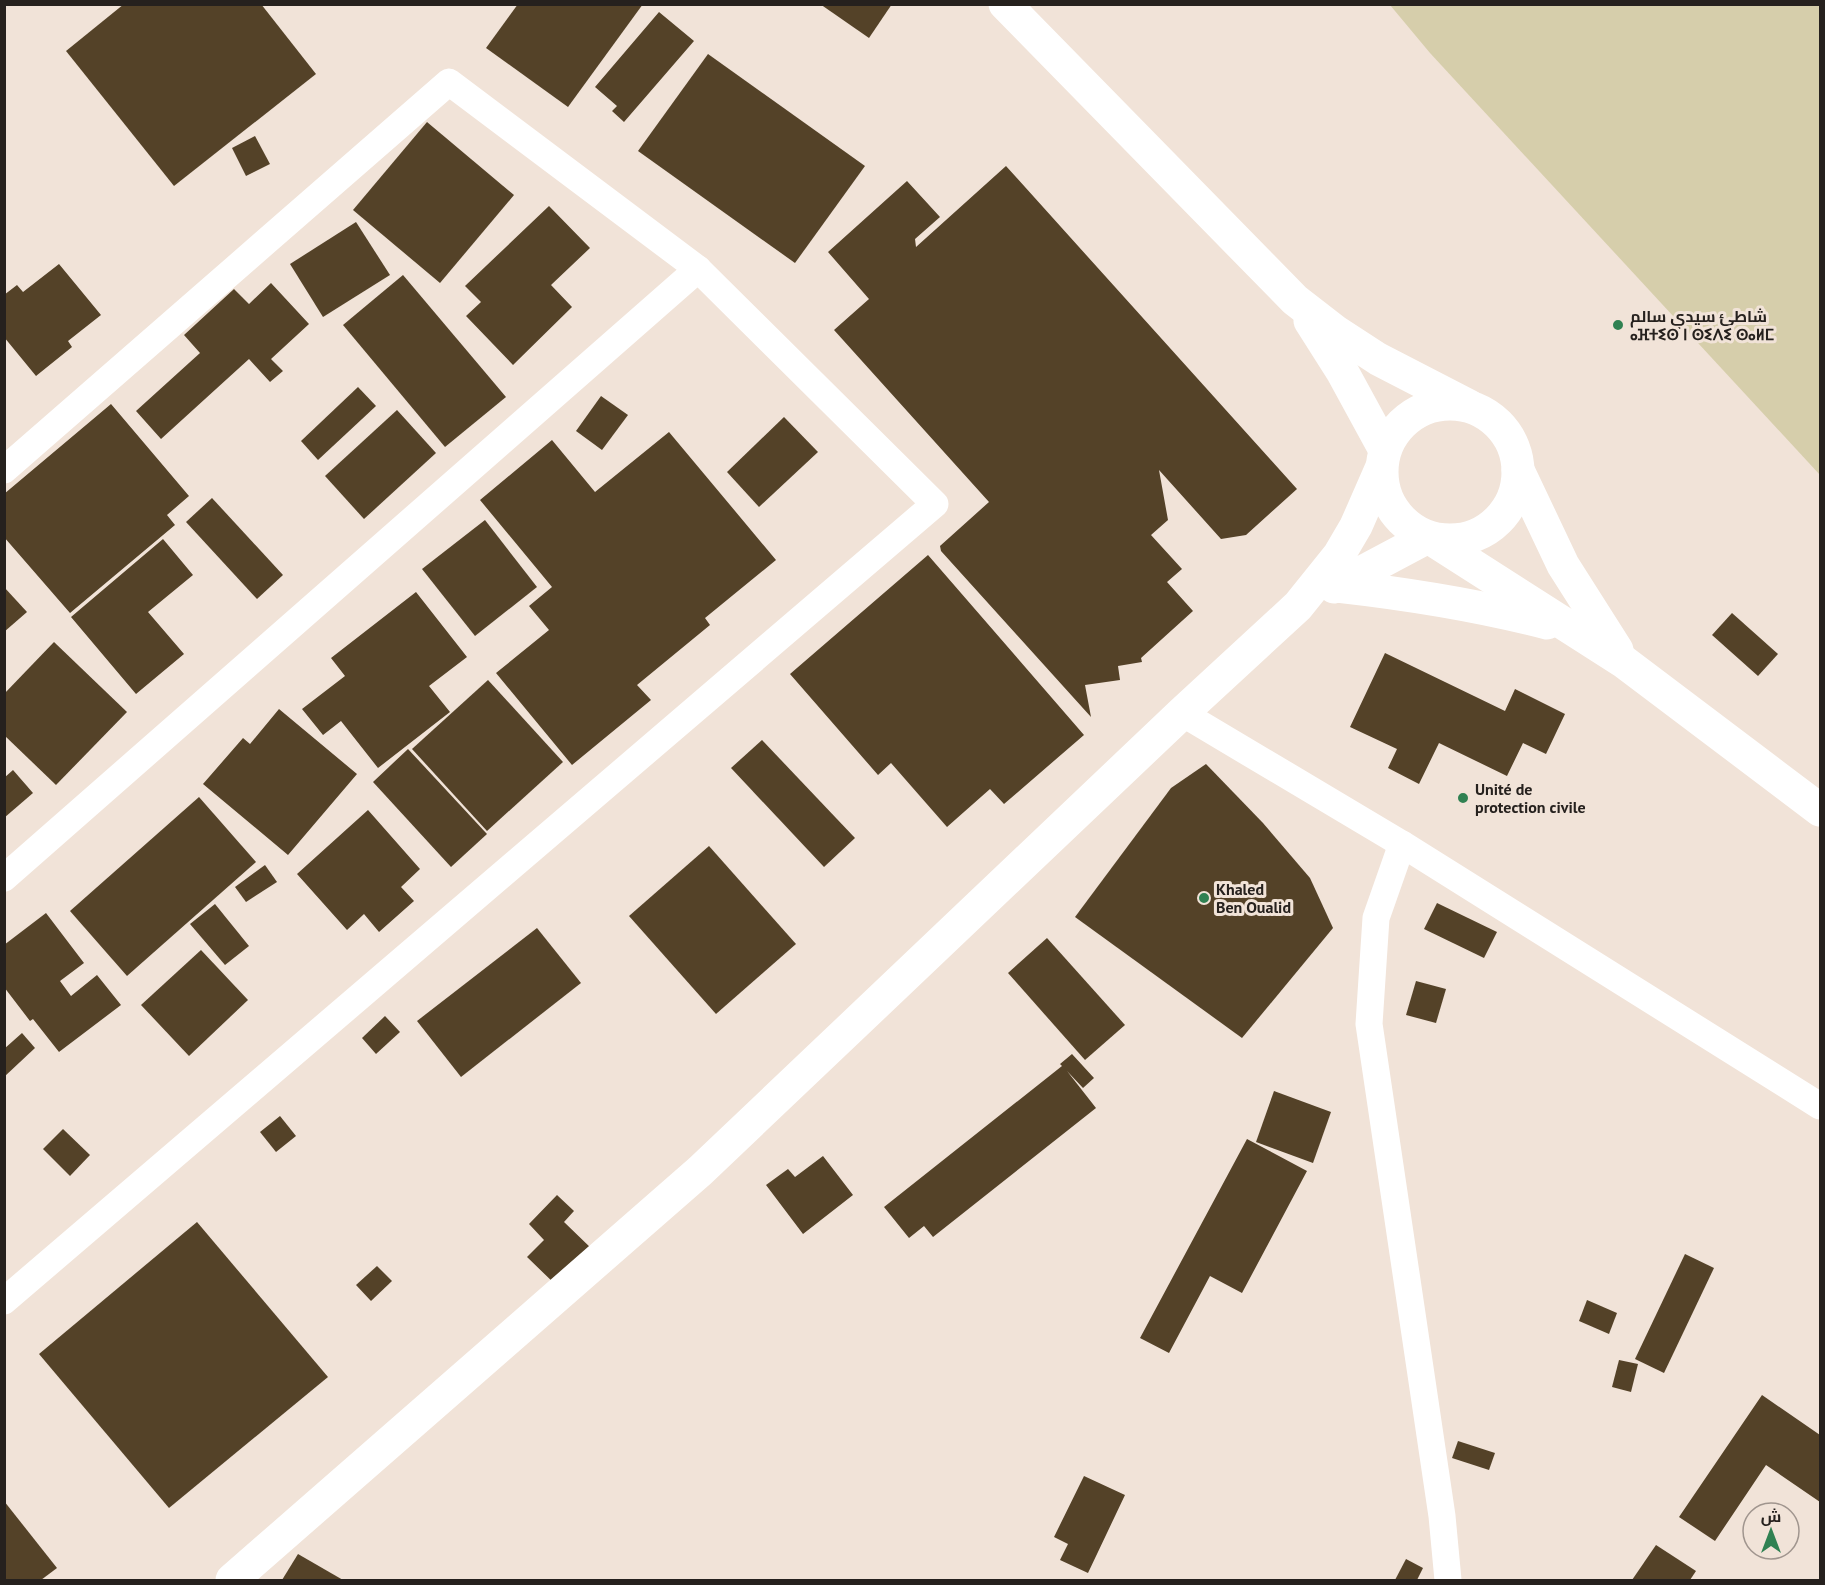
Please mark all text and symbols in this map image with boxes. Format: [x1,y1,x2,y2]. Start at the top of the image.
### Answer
place label: شاطئ سيدي سالم ⴰⴼⵜⵉⵙ ⵏ ⵙⵉⴷⵉ ⵙⴰⵍⵎ [1630,306,1774,344]
marker: شاطئ سيدي سالم ⴰⴼⵜⵉⵙ ⵏ ⵙⵉⴷⵉ ⵙⴰⵍⵎ [1611,318,1625,332]
place label: Unité de protection civile [1475,779,1586,817]
marker: Unité de protection civile [1456,791,1470,805]
place label: Khaled Ben Oualid [1216,879,1291,917]
marker: Khaled Ben Oualid [1197,891,1211,905]
north arrow [1741,1501,1801,1561]
text: ش [1761,1506,1781,1526]

